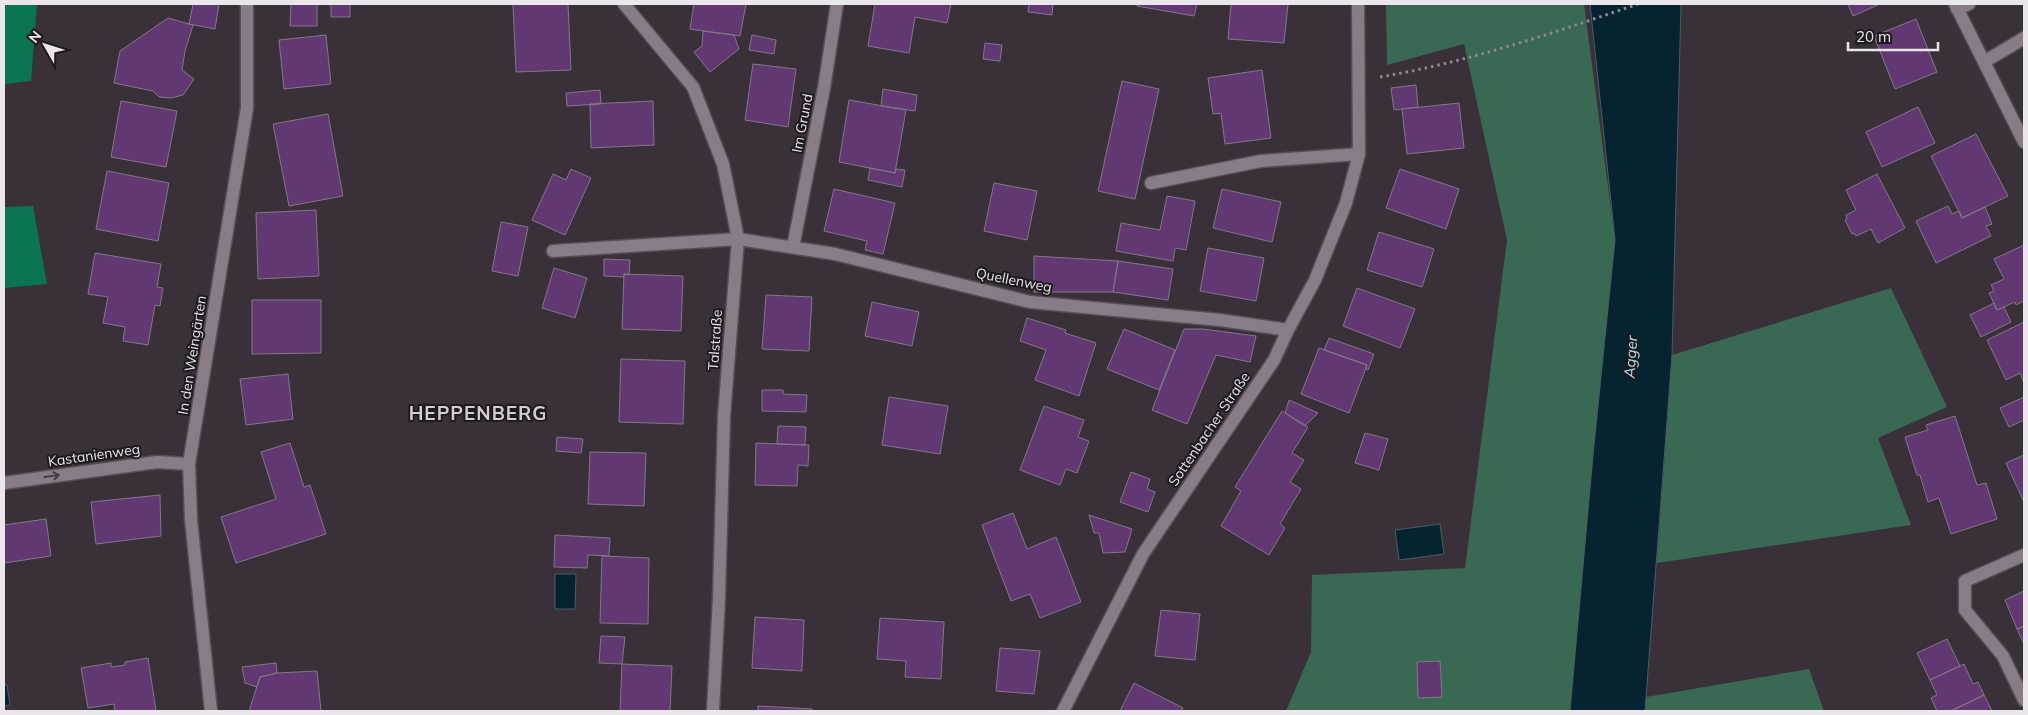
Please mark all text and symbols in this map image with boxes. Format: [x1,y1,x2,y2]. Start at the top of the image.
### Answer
north arrow [20,20,70,70]
scale bar [1848,20,1938,52]
text: N [25,27,45,47]
text: 20 m [1856,27,1891,46]
street label: Im Grund [787,92,817,154]
street label: Quellenweg [974,264,1054,296]
street label: In den Weingärten [174,294,210,416]
street label: Talstraße [704,309,726,371]
water label: Agger [1619,334,1642,380]
street label: Sottenbacher Straße [1164,368,1254,490]
district label: HEPPENBERG [409,401,547,425]
street label: Kastanienweg [47,440,141,470]
one-way arrow [44,471,60,481]

